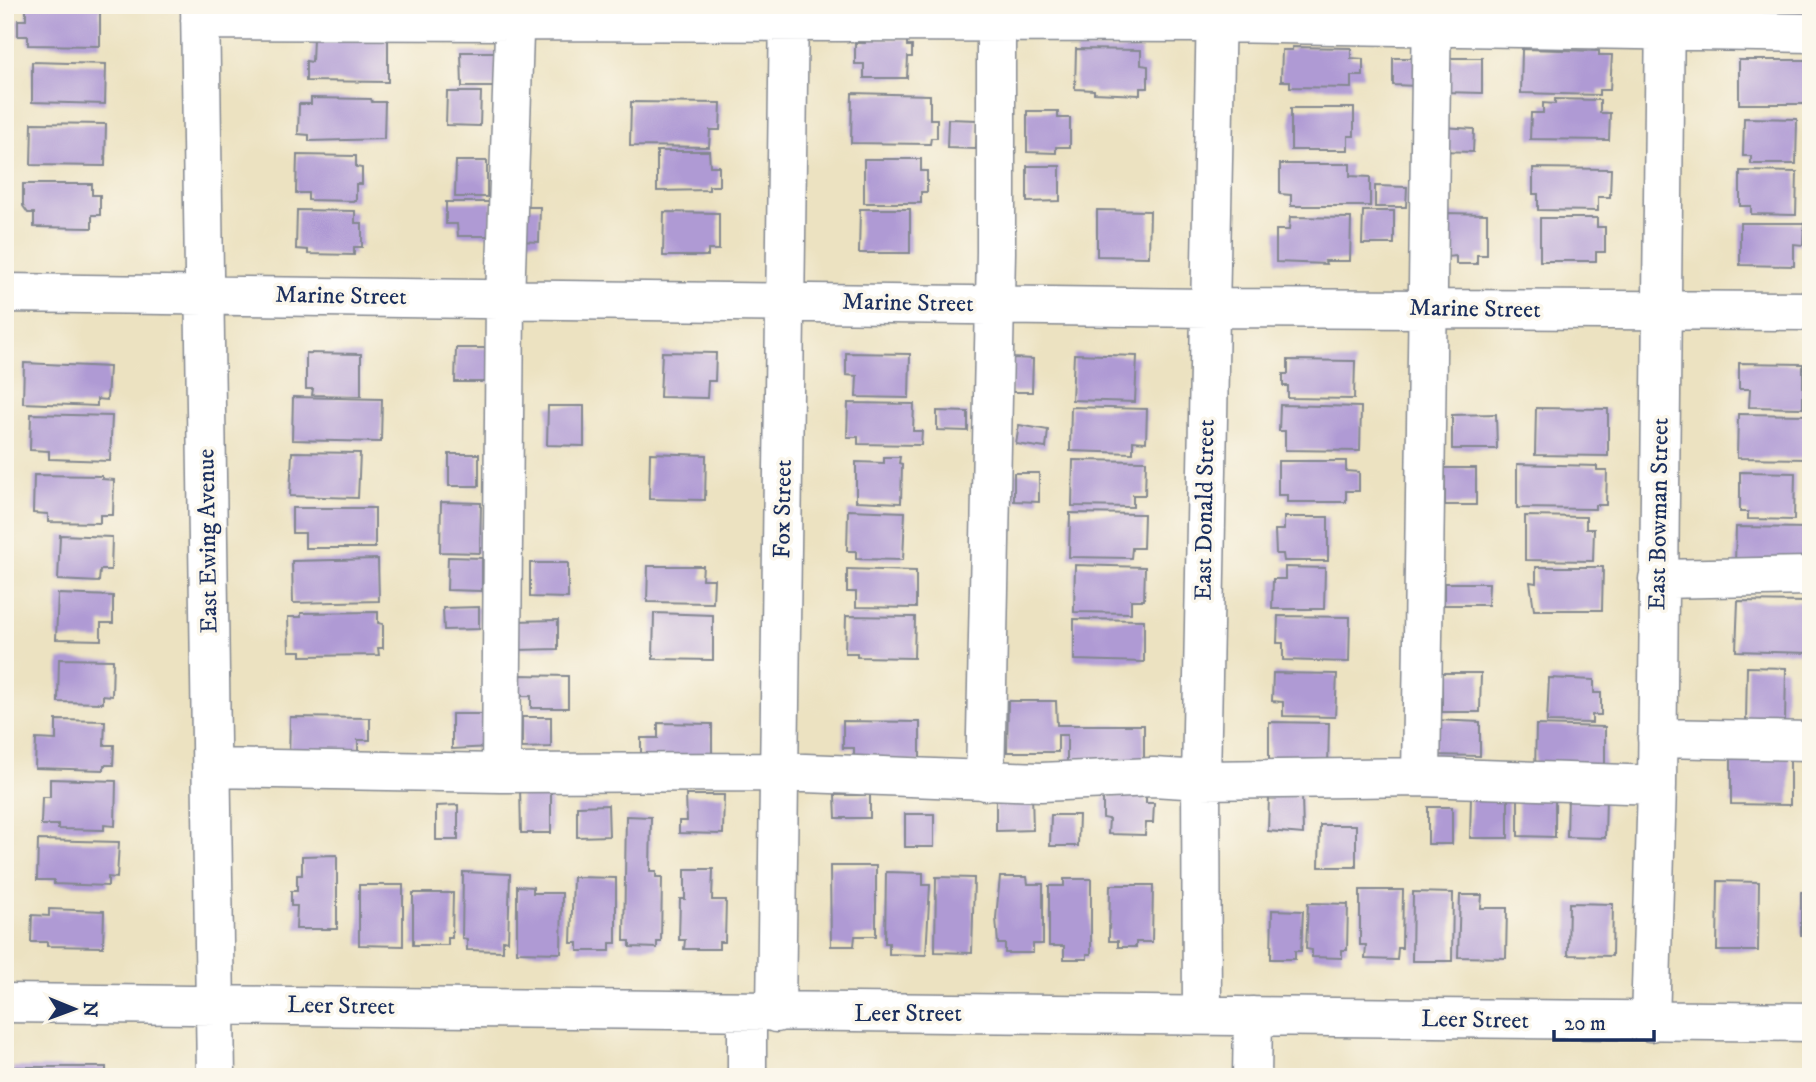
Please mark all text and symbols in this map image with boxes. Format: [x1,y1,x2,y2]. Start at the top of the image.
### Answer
street label: Marine Street [275,280,407,312]
street label: Marine Street [842,287,974,319]
street label: Marine Street [1409,293,1541,325]
street label: East Bowman Street [1642,417,1676,611]
street label: East Donald Street [1188,419,1222,601]
street label: East Ewing Avenue [191,448,225,634]
street label: Fox Street [767,459,799,559]
north arrow [38,974,108,1044]
street label: Leer Street [287,990,396,1022]
scale bar [1554,998,1653,1042]
street label: Leer Street [854,999,962,1029]
text: N [78,1001,101,1018]
street label: Leer Street [1421,1004,1530,1036]
text: 20 m [1564,1011,1606,1037]

